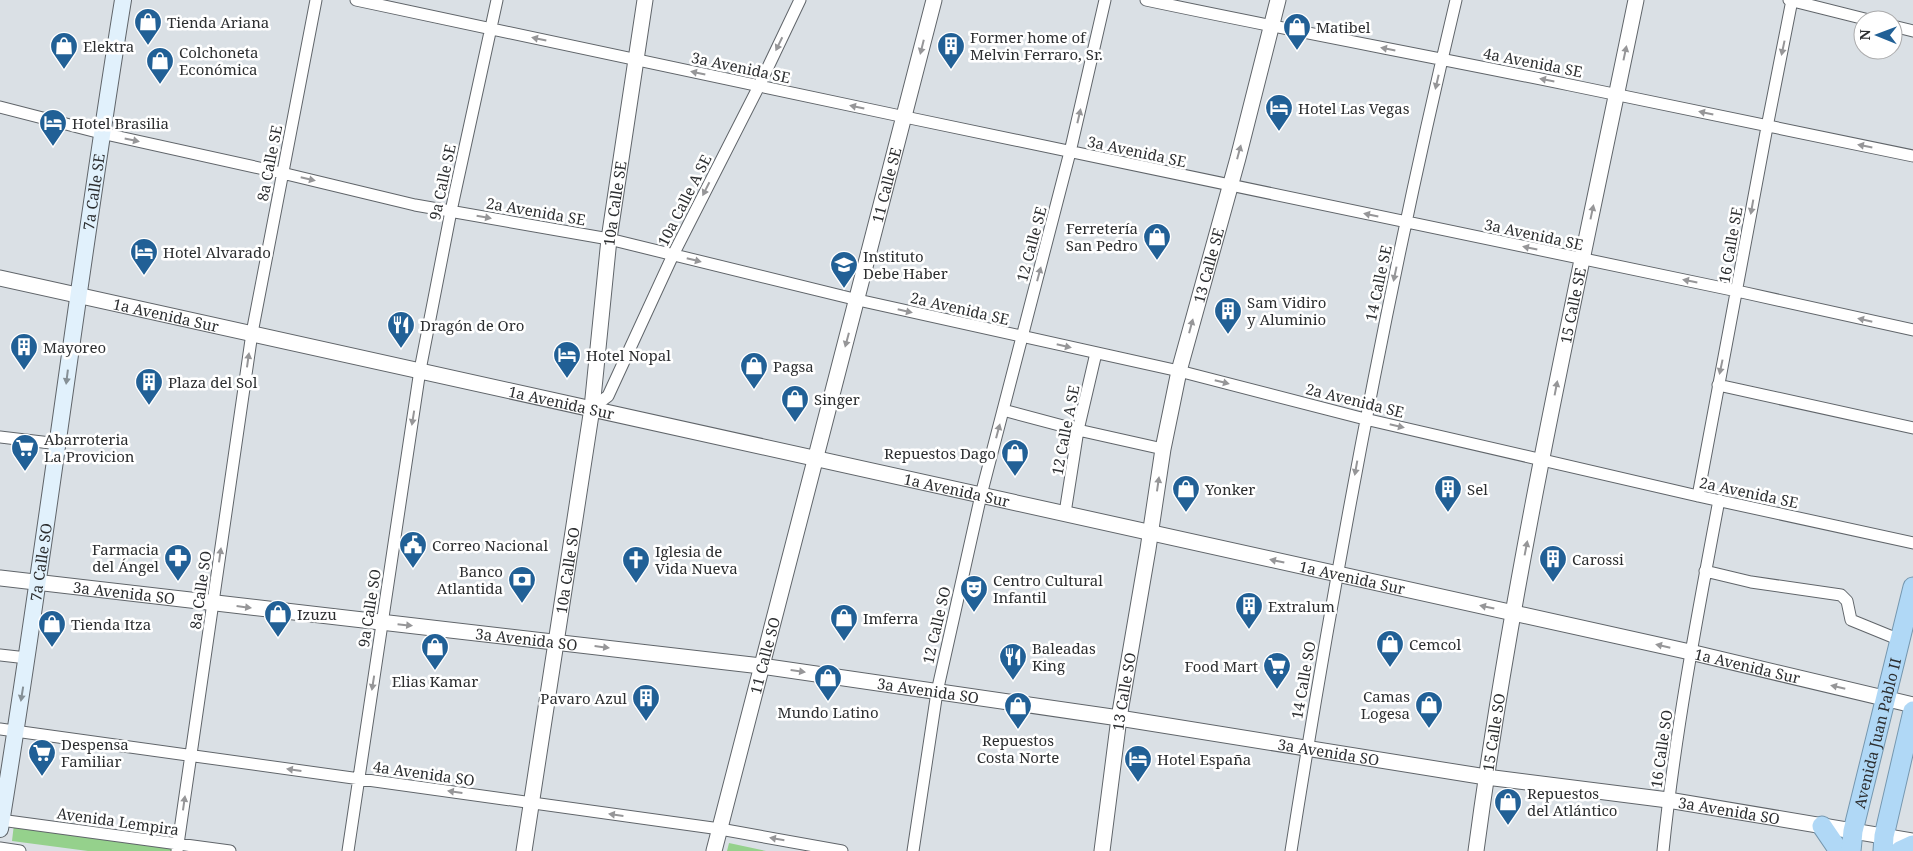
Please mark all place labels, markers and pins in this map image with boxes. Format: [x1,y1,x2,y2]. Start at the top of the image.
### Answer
shop icon: Tienda Ariana [133,7,163,46]
place label: Tienda Ariana [167,12,269,32]
shop icon: Matibel [1282,12,1312,51]
place label: Matibel [1316,17,1371,37]
place label: Former home of Melvin Ferraro, Sr. [970,27,1103,64]
shop icon: Elektra [49,31,79,70]
building icon: Former home of Melvin Ferraro, Sr. [936,31,966,70]
place label: Elektra [83,36,134,56]
place label: Colchoneta Económica [179,42,259,79]
shop icon: Colchoneta Económica [145,46,175,85]
hotel icon: Hotel Las Vegas [1264,93,1294,132]
place label: Hotel Las Vegas [1298,98,1410,118]
hotel icon: Hotel Brasilia [38,108,68,147]
place label: Hotel Brasilia [72,113,169,133]
place label: Ferretería San Pedro [1066,218,1138,255]
shop icon: Ferretería San Pedro [1142,222,1172,261]
hotel icon: Hotel Alvarado [129,237,159,276]
place label: Hotel Alvarado [163,242,271,262]
place label: Instituto Debe Haber [863,246,948,283]
school or university icon: Instituto Debe Haber [829,250,859,289]
place label: Sam Vidiro y Aluminio [1247,292,1326,329]
building icon: Sam Vidiro y Aluminio [1213,296,1243,335]
restaurant icon: Dragón de Oro [386,310,416,349]
place label: Dragón de Oro [420,315,524,335]
building icon: Mayoreo [9,332,39,371]
place label: Mayoreo [43,337,106,357]
hotel icon: Hotel Nopal [552,340,582,379]
place label: Hotel Nopal [586,345,671,365]
shop icon: Pagsa [739,351,769,390]
place label: Pagsa [773,356,814,376]
building icon: Plaza del Sol [134,367,164,406]
place label: Plaza del Sol [168,372,258,392]
shop icon: Singer [780,384,810,423]
place label: Singer [814,389,860,409]
place label: Abarroteria La Provicion [44,429,135,466]
supermarket icon: Abarroteria La Provicion [10,433,40,472]
shop icon: Repuestos Dago [1000,438,1030,477]
place label: Repuestos Dago [884,443,996,463]
shop icon: Yonker [1171,474,1201,513]
building icon: Sel [1433,474,1463,513]
place label: Yonker [1204,479,1255,499]
place label: Sel [1467,479,1488,499]
public building icon: Correo Nacional [398,530,428,569]
place label: Correo Nacional [432,535,548,555]
place label: Farmacia del Ángel [92,539,159,576]
place label: Iglesia de Vida Nueva [655,541,738,578]
pharmacy icon: Farmacia del Ángel [163,543,193,582]
building icon: Carossi [1538,544,1568,583]
church icon: Iglesia de Vida Nueva [621,545,651,584]
place label: Carossi [1572,549,1624,569]
place label: Banco Atlantida [437,561,503,598]
bank icon: Banco Atlantida [507,565,537,604]
place label: Centro Cultural Infantil [993,570,1103,607]
theatre icon: Centro Cultural Infantil [959,574,989,613]
building icon: Extralum [1234,591,1264,630]
place label: Extralum [1268,596,1335,616]
shop icon: Izuzu [263,599,293,638]
shop icon: Imferra [829,603,859,642]
place label: Izuzu [297,604,337,624]
place label: Imferra [863,608,919,628]
shop icon: Tienda Itza [37,609,67,648]
place label: Tienda Itza [71,614,151,634]
shop icon: Cemcol [1375,629,1405,668]
shop icon: Elias Kamar [420,632,450,671]
place label: Cemcol [1409,634,1461,654]
place label: Baleadas King [1032,638,1096,675]
restaurant icon: Baleadas King [998,642,1028,681]
supermarket icon: Food Mart [1262,651,1292,690]
place label: Food Mart [1184,656,1258,676]
shop icon: Mundo Latino [813,663,843,702]
place label: Elias Kamar [392,671,478,691]
building icon: Pavaro Azul [631,683,661,722]
place label: Camas Logesa [1361,686,1410,723]
place label: Pavaro Azul [540,688,627,708]
shop icon: Camas Logesa [1414,690,1444,729]
shop icon: Repuestos Costa Norte [1003,691,1033,730]
place label: Mundo Latino [777,702,879,722]
place label: Repuestos Costa Norte [977,730,1059,767]
place label: Despensa Familiar [61,734,129,771]
supermarket icon: Despensa Familiar [27,738,57,777]
hotel icon: Hotel España [1123,744,1153,783]
place label: Hotel España [1157,749,1251,769]
place label: Repuestos del Atlántico [1527,783,1618,820]
shop icon: Repuestos del Atlántico [1493,787,1523,826]

